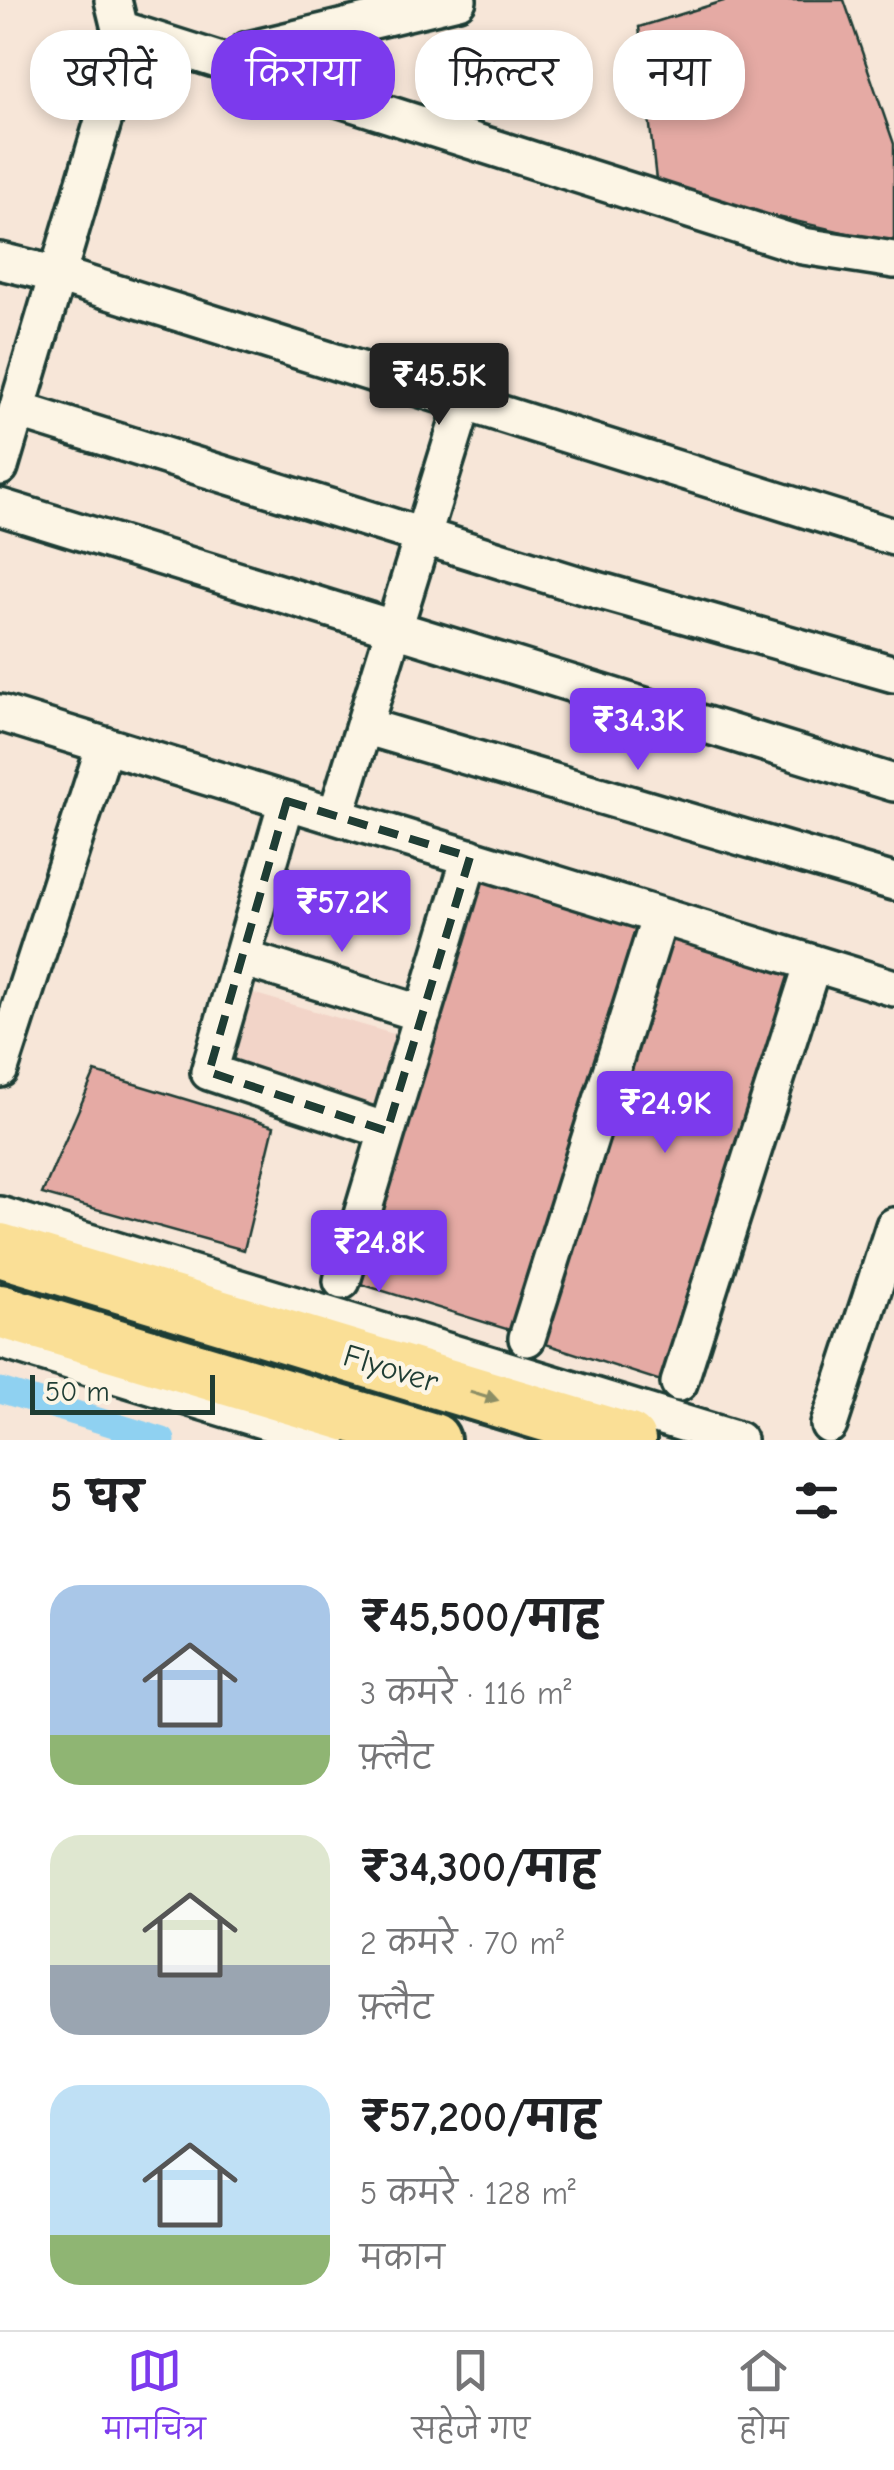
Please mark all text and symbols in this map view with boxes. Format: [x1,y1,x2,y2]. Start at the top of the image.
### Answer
chip: खरीदें [30,30,191,120]
chip: किराया [211,30,395,120]
chip: फ़िल्टर [415,30,593,120]
chip: नया [613,30,745,120]
pin: ₹45.5K [358,343,520,428]
text: ₹45.5K [392,357,486,394]
pin: ₹34.3K [557,688,719,773]
text: ₹34.3K [592,702,684,739]
pin: ₹57.2K [261,870,423,955]
text: ₹57.2K [295,884,389,921]
pin: ₹24.9K [584,1071,746,1156]
text: ₹24.9K [619,1085,711,1122]
pin: ₹24.8K [298,1210,460,1295]
text: ₹24.8K [333,1224,425,1261]
street label: Flyover [339,1337,443,1400]
scale bar [30,1370,215,1414]
text: 50 m [45,1376,110,1408]
one-way arrow [469,1389,500,1404]
text: 5 घर [50,1473,143,1522]
icon: filters [789,1473,844,1528]
text: ₹45,500/माह [360,1593,601,1642]
icon: home [130,1625,250,1745]
text: 3 कमरे · 116 m² [360,1675,572,1712]
text: फ़्लैट [360,1740,433,1777]
text: ₹34,300/माह [360,1843,598,1892]
icon: home [130,1875,250,1995]
text: 2 कमरे · 70 m² [360,1925,564,1962]
text: फ़्लैट [360,1990,433,2027]
text: ₹57,200/माह [360,2093,599,2142]
icon: home [130,2125,250,2245]
text: 5 कमरे · 128 m² [360,2175,576,2212]
text: मकान [360,2240,445,2277]
tab: मानचित्र [103,2343,206,2460]
tab: सहेजे गए [412,2343,530,2460]
tab: होम [736,2343,791,2460]

